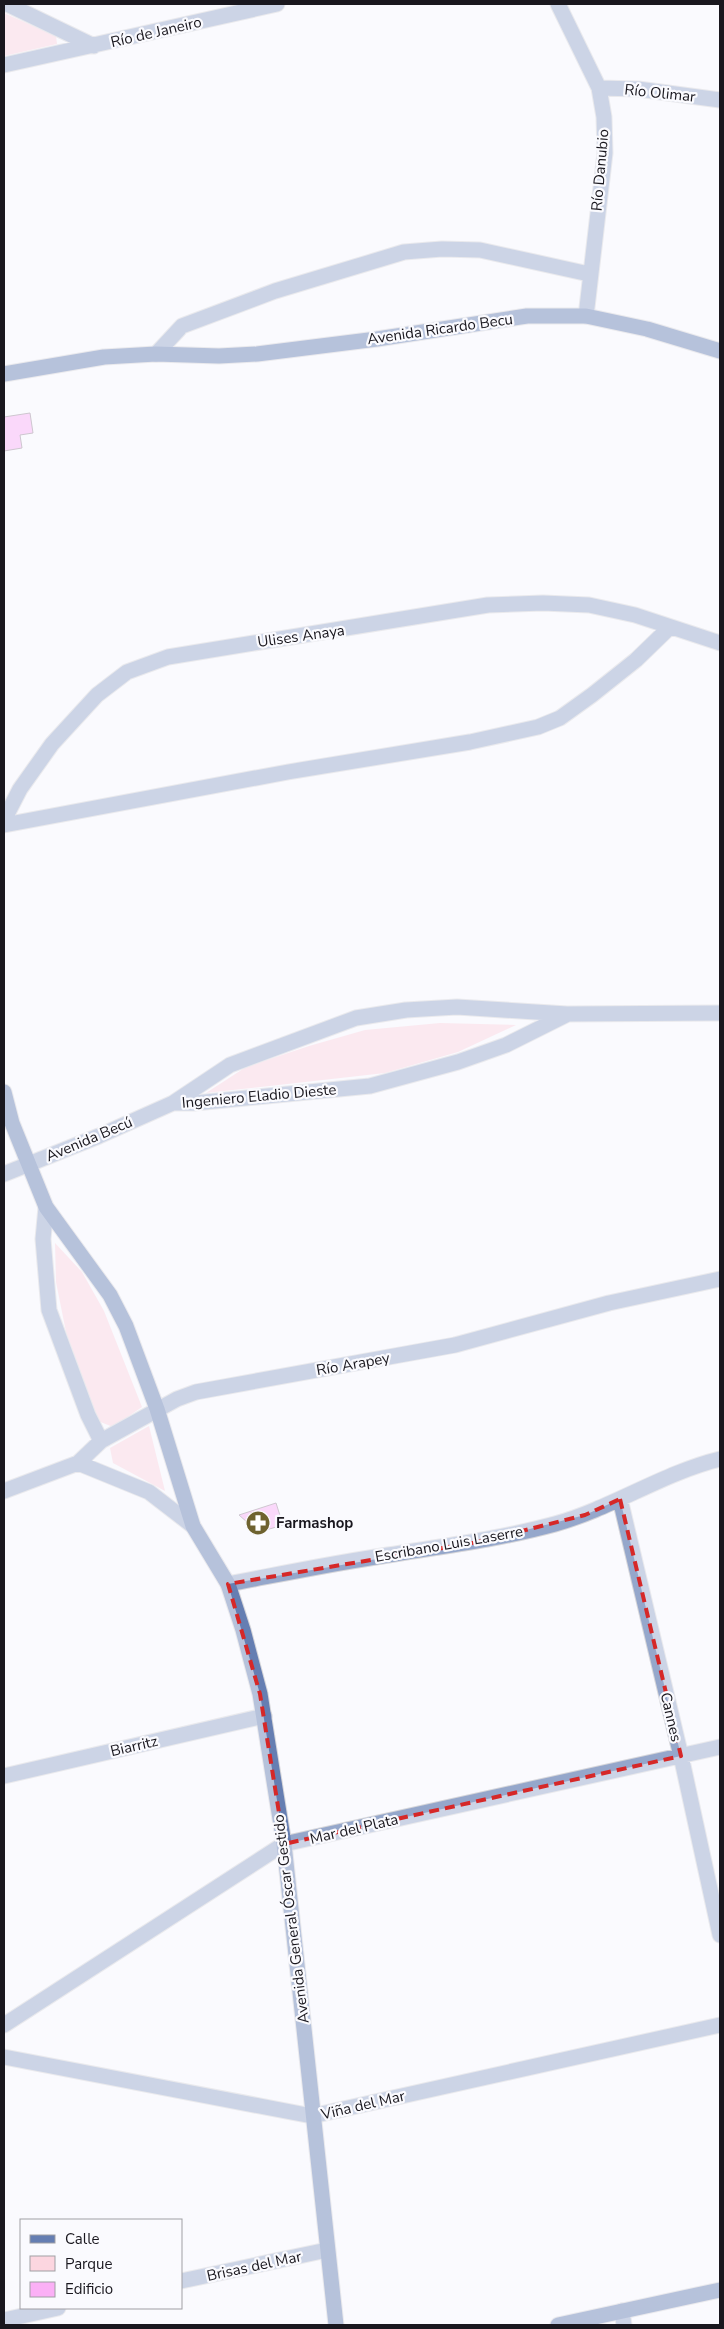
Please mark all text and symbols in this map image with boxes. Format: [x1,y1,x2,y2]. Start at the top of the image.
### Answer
street label: Río de Janeiro [109,12,203,52]
street label: Río Olimar [624,79,697,107]
street label: Río Danubio [586,128,614,212]
street label: Avenida Ricardo Becu [366,309,514,349]
street label: Ulises Anaya [256,620,346,652]
street label: Ingeniero Eladio Dieste [181,1079,337,1113]
street label: Avenida Becú [43,1112,135,1166]
street label: Río Arapey [315,1348,392,1380]
pharmacy icon: Farmashop [245,1510,271,1536]
place label: Farmashop [276,1513,353,1533]
street label: Escribano Luis Laserre [373,1521,525,1567]
street label: Cannes [656,1690,686,1744]
street label: Biarritz [108,1731,160,1761]
street label: Mar del Plata [308,1809,400,1849]
street label: Avenida General Óscar Gestido [267,1813,314,2025]
street label: Viña del Mar [318,2086,407,2125]
legend [20,2219,182,2309]
text: Calle [65,2229,100,2249]
street label: Brisas del Mar [205,2246,304,2286]
text: Parque [65,2254,113,2274]
text: Edificio [65,2279,113,2299]

